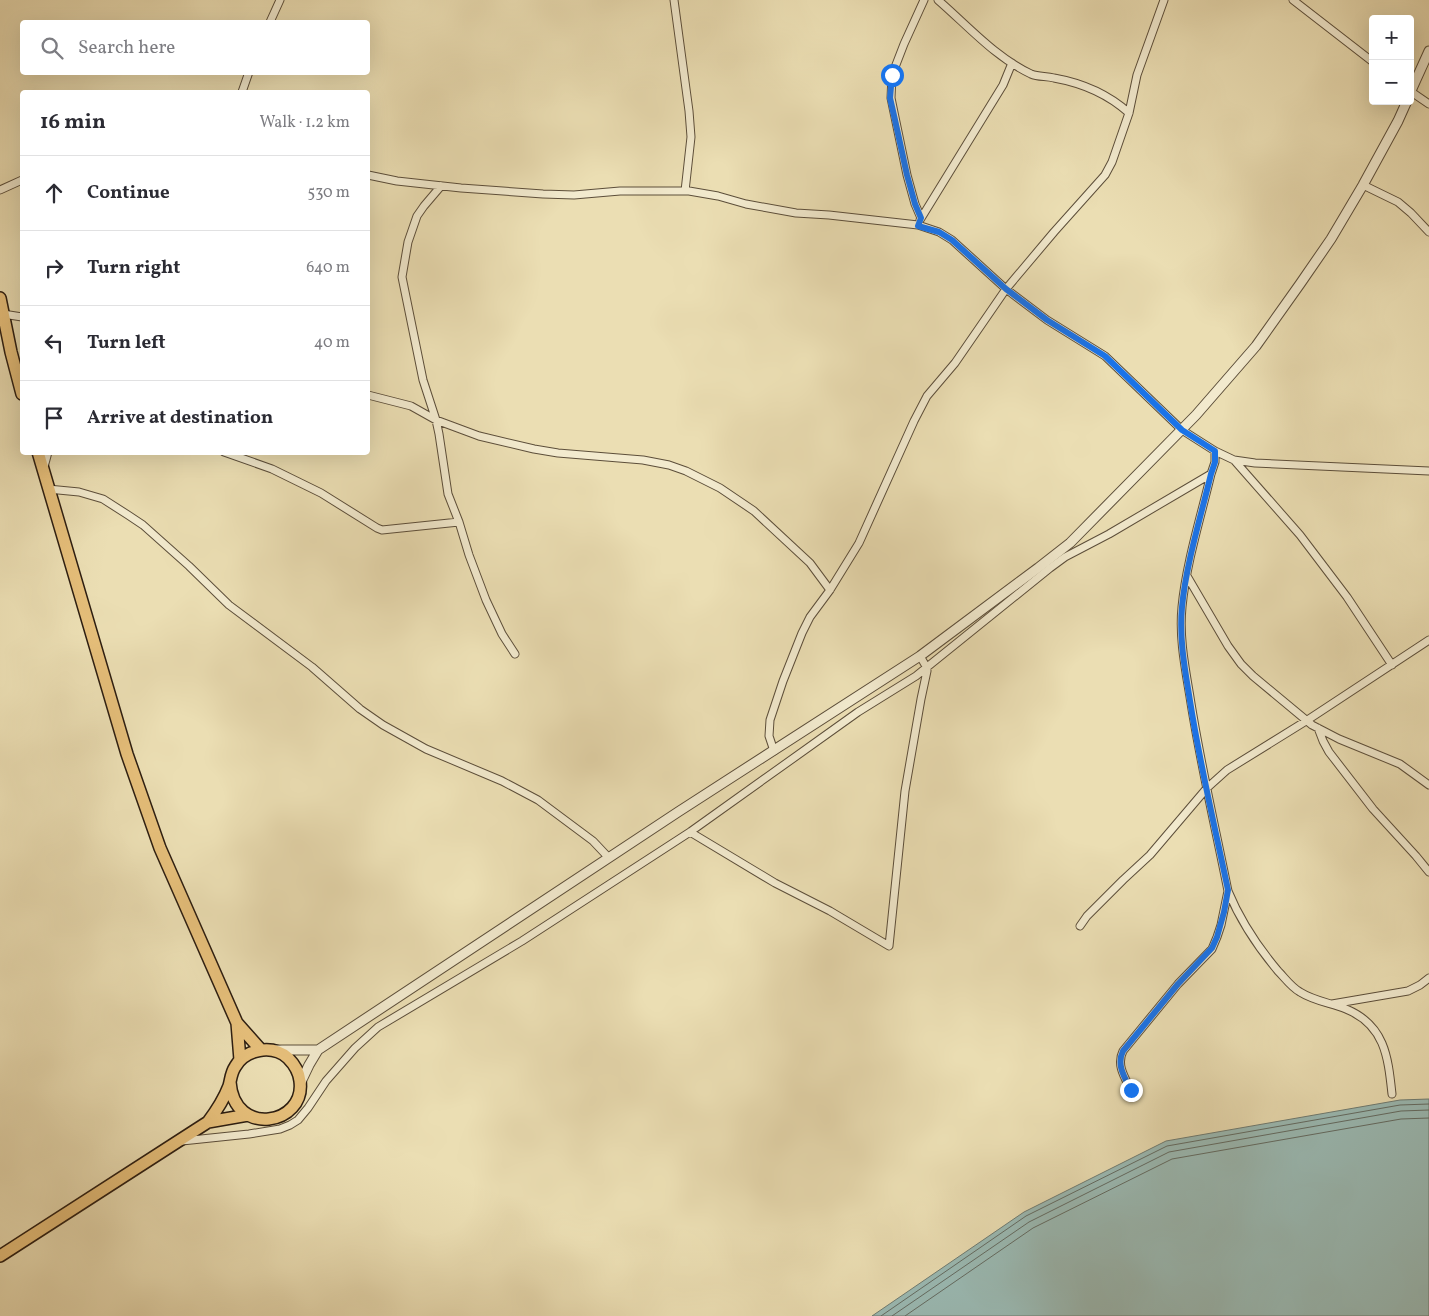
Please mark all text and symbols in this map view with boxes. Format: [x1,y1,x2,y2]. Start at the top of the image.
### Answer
map controls [1369,15,1414,105]
button: + [1369,15,1414,60]
search box [20,20,370,75]
icon: search [38,34,66,62]
text: Search here [78,35,175,61]
button: − [1369,60,1414,105]
route start [881,64,904,87]
text: 16 min [40,108,106,137]
text: Walk · 1.2 km [259,112,350,134]
icon: ahead [40,179,68,207]
text: Continue [87,180,170,206]
text: 530 m [307,182,350,204]
icon: right [40,254,68,282]
text: Turn right [87,255,180,281]
text: 640 m [306,257,350,279]
icon: left [40,329,68,357]
text: Turn left [87,330,166,356]
text: 40 m [314,332,350,354]
icon: arrive [40,404,68,432]
text: Arrive at destination [87,405,273,431]
route end [1120,1079,1143,1102]

